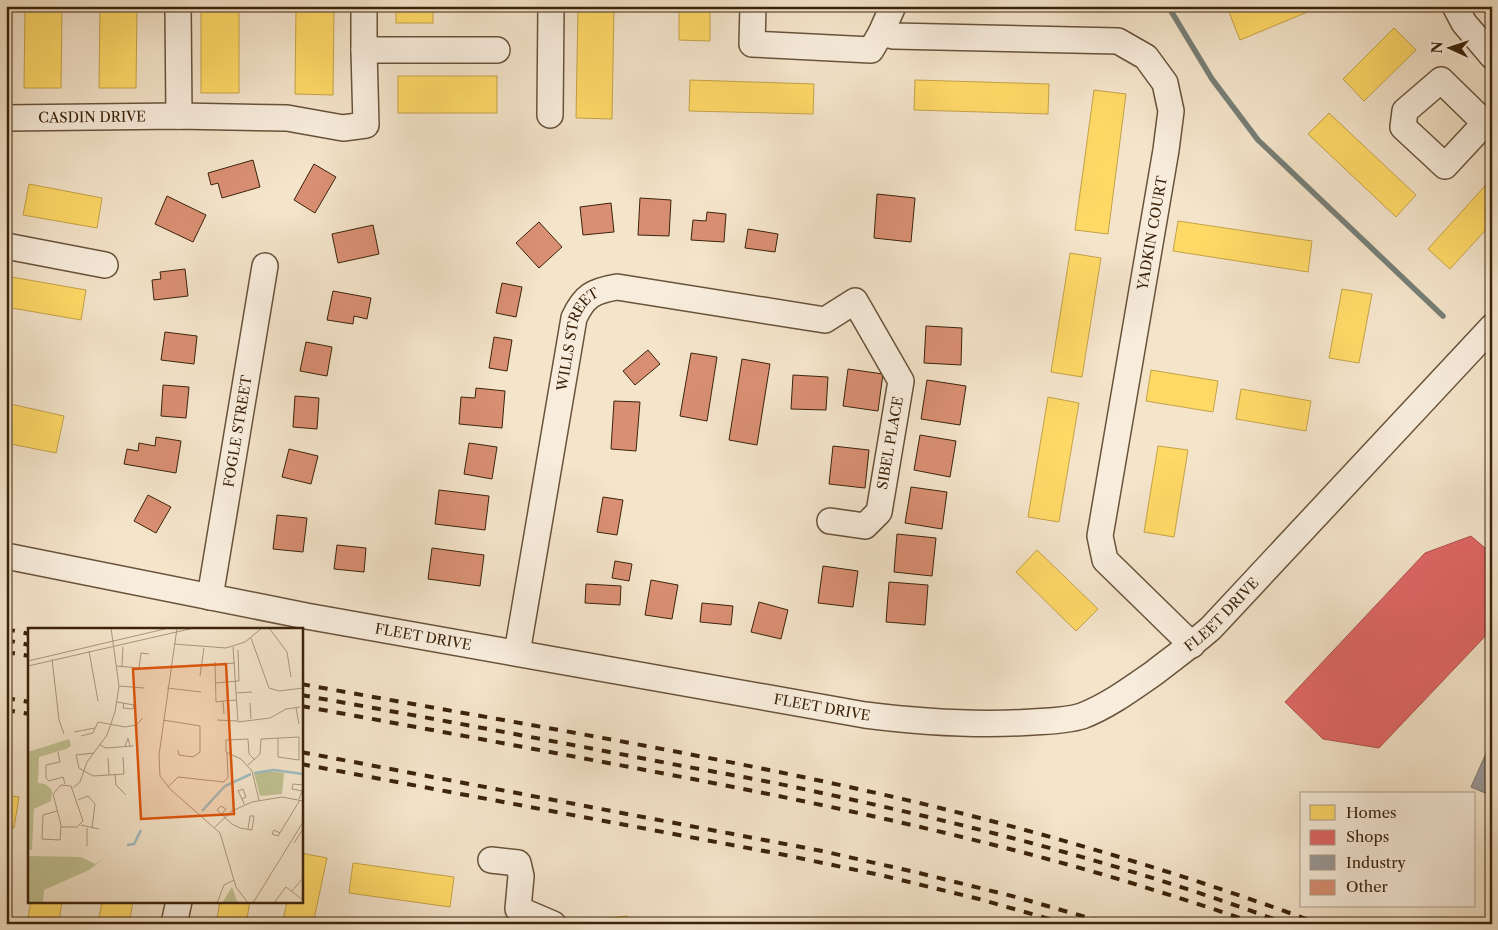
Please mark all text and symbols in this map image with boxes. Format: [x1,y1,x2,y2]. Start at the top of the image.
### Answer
north arrow [1426,22,1476,72]
text: N [1428,41,1446,54]
street label: CASDIN DRIVE [38,107,146,127]
street label: YADKIN COURT [1133,174,1171,292]
street label: WILLS STREET [553,283,602,393]
street label: FOGLE STREET [219,373,256,489]
street label: SIBEL PLACE [873,395,907,491]
street label: FLEET DRIVE [1181,574,1262,655]
street label: FLEET DRIVE [373,619,473,654]
inset map [28,628,302,902]
street label: FLEET DRIVE [772,690,871,725]
legend [1300,792,1476,908]
text: Homes [1346,803,1397,822]
text: Shops [1346,827,1389,846]
text: Industry [1346,853,1406,872]
text: Other [1346,877,1389,896]

